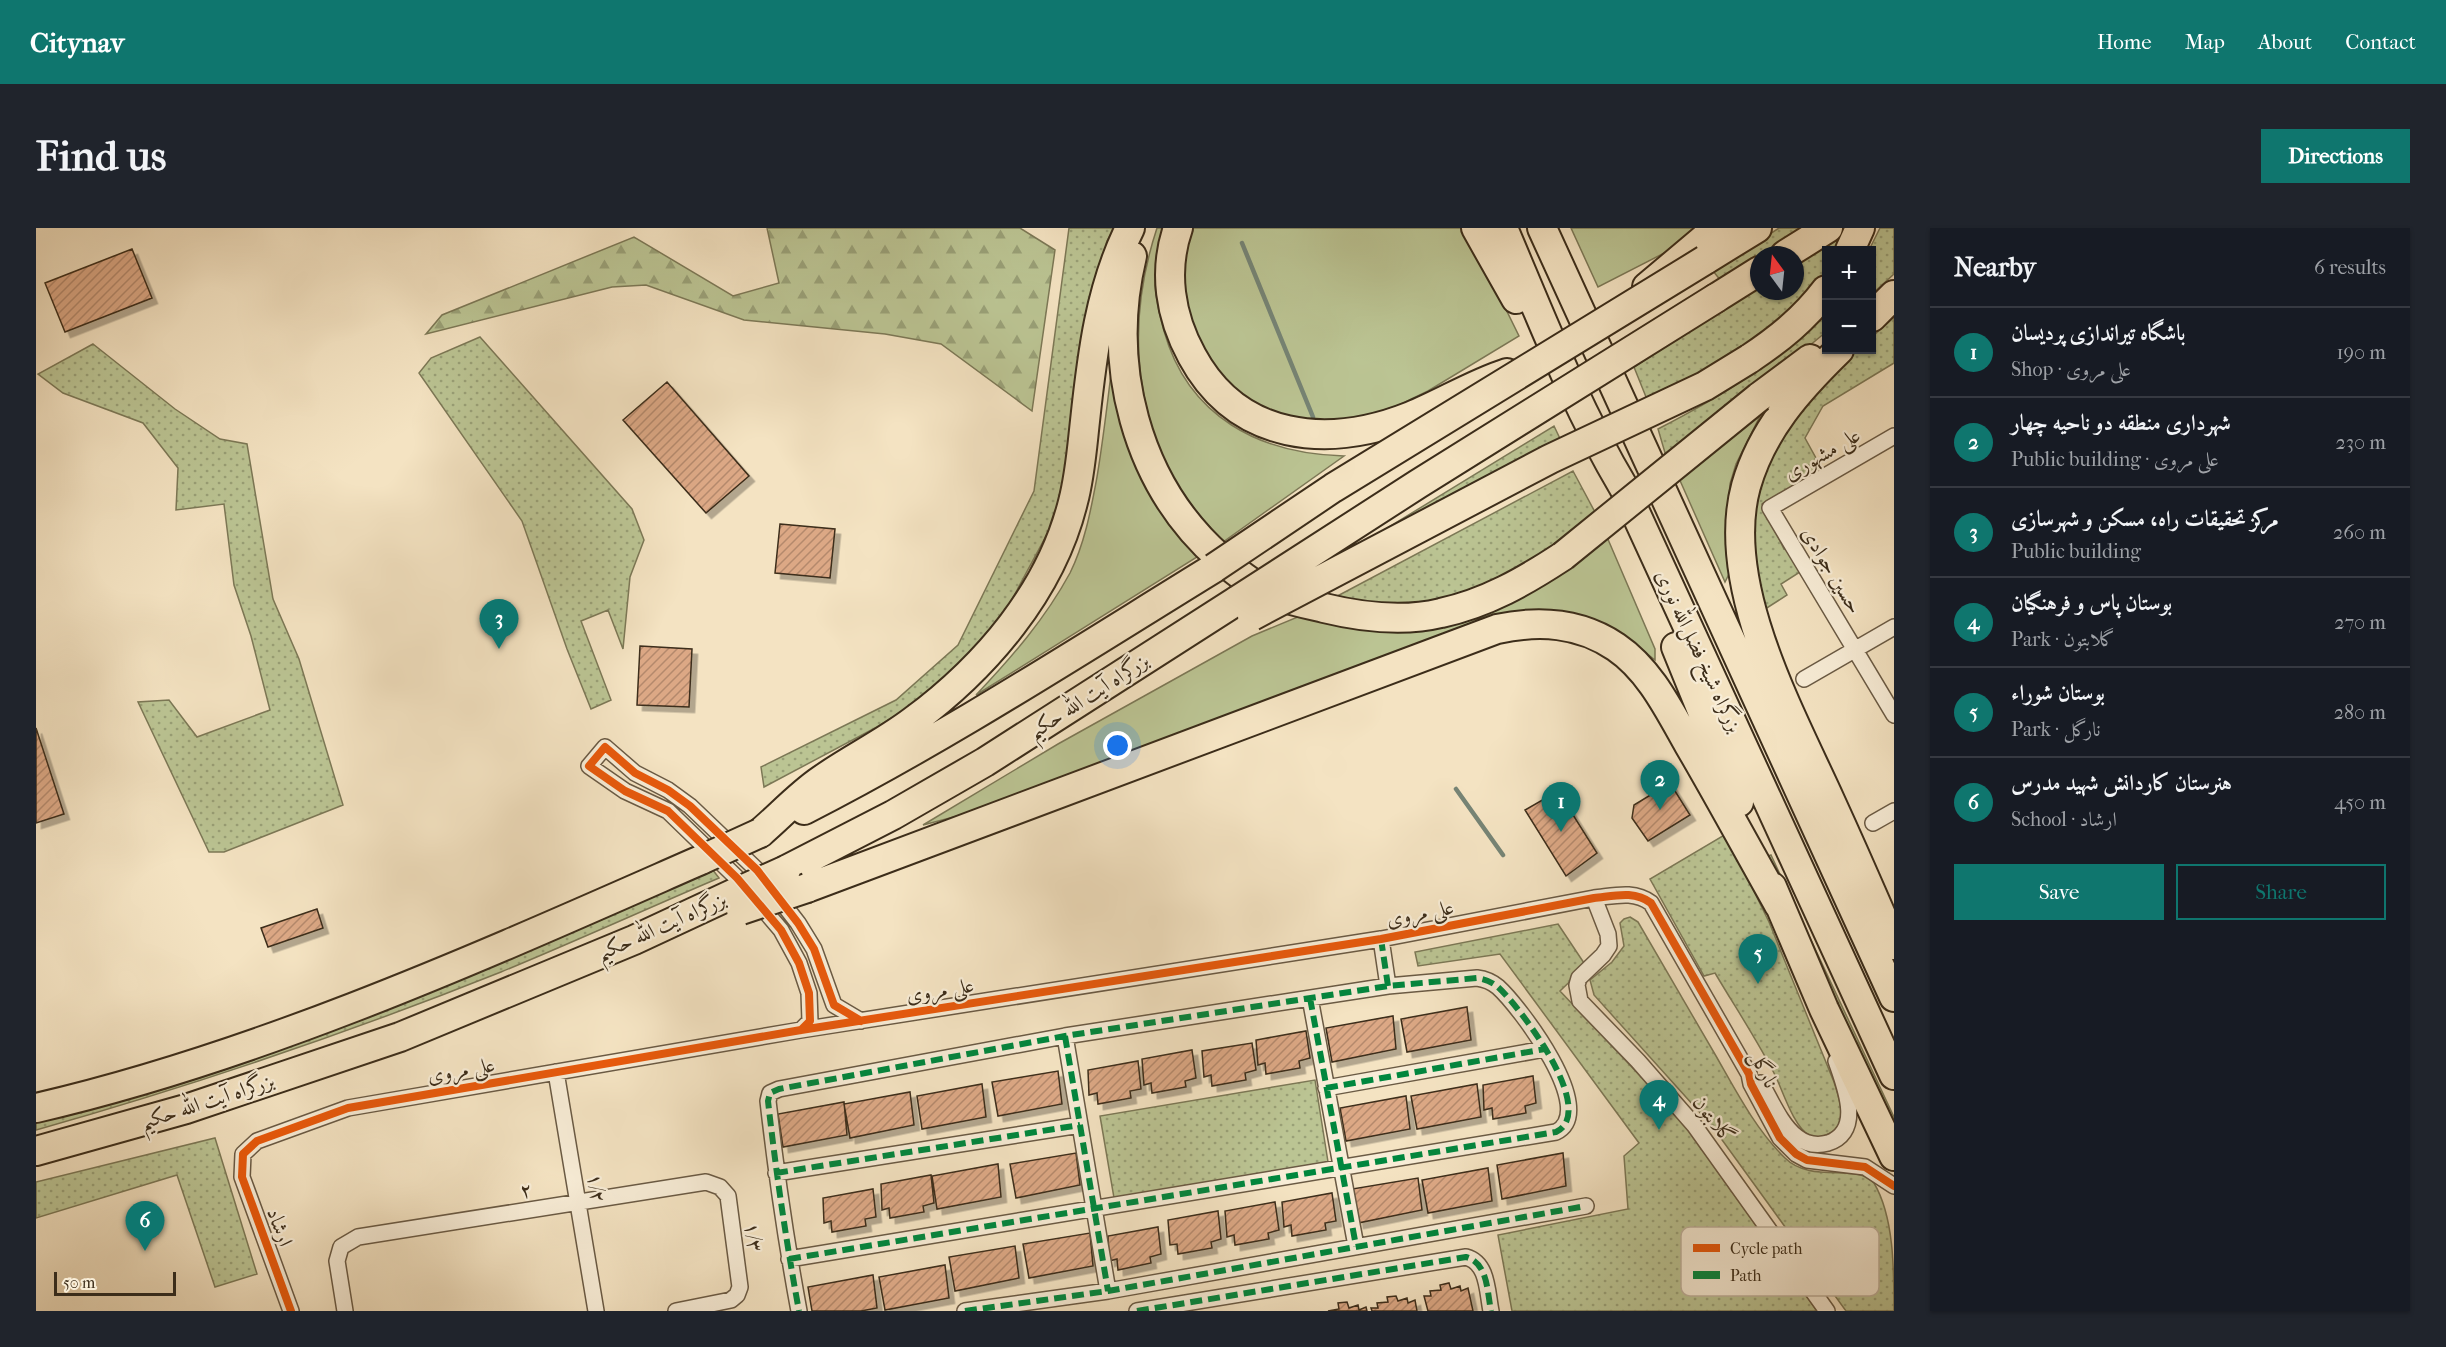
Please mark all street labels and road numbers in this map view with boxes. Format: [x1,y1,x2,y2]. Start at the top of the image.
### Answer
street label: علی مشهوری [1780,423,1866,489]
street label: حسین جوادی [1796,522,1867,618]
street label: بزرگراه شیخ فضل‌الله نوری [1644,564,1752,739]
street label: بزرگراه آیت الله حکیم [1020,644,1158,752]
street label: بزرگراه آیت الله حکیم [590,882,734,974]
street label: علی مروی [1384,895,1457,935]
street label: علی مروی [904,973,976,1011]
street label: نارگل [1742,1046,1784,1093]
street label: علی مروی [425,1052,497,1092]
street label: بزرگراه آیت الله حکیم [135,1063,280,1143]
street label: گلابتون [1687,1090,1741,1148]
street label: ۱/۲ [583,1171,611,1205]
street label: ۲ [518,1177,534,1203]
street label: ارشاد [262,1205,298,1249]
street label: ۱/۳ [740,1221,768,1253]

